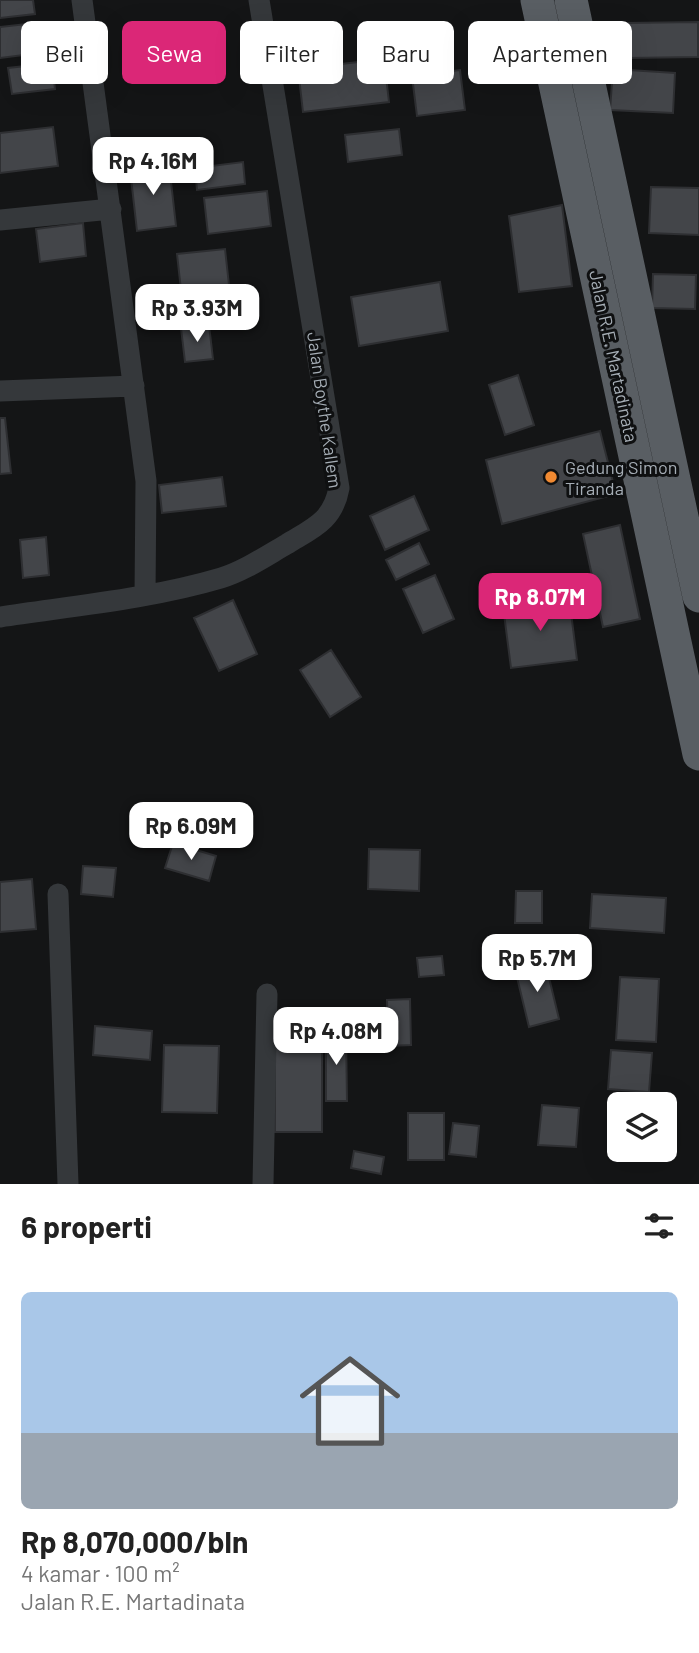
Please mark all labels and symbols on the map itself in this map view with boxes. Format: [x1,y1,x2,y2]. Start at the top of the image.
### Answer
pin: Rp 4.16M [81,138,225,197]
street label: Jalan R.E. Martadinata [585,268,643,444]
pin: Rp 3.93M [125,284,269,344]
street label: Jalan Boythe Kallem [303,330,347,490]
place label: Gedung Simon Tiranda [565,456,677,499]
marker: Gedung Simon Tiranda [543,469,559,485]
pin: Rp 8.07M [468,574,612,633]
pin: Rp 6.09M [119,802,263,862]
pin: Rp 5.7M [472,934,602,994]
pin: Rp 4.08M [264,1007,408,1067]

